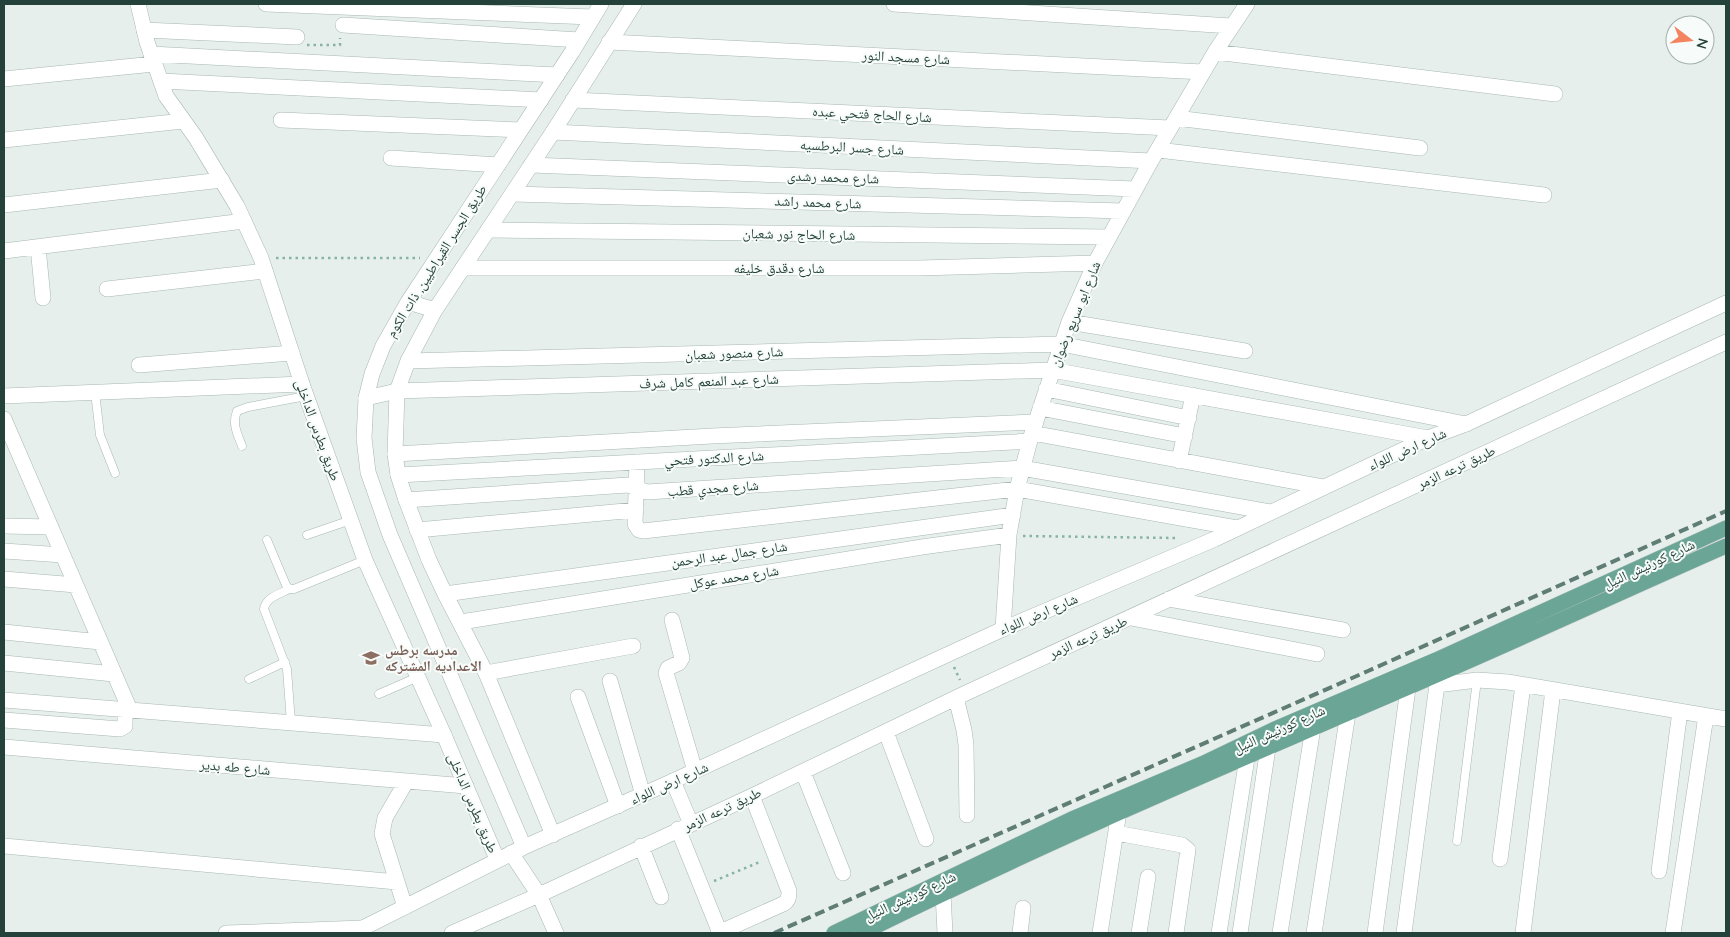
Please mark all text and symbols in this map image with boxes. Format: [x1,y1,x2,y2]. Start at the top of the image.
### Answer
north arrow [1665,15,1715,65]
text: N [1692,36,1713,51]
street label: شارع مسجد النور [860,46,951,69]
street label: شارع الحاج فتحي عبده [812,102,932,129]
street label: شارع جسر البرطسيه [800,135,904,160]
street label: شارع محمد رشدى [787,166,879,189]
street label: طريق الجسر القيراطيين, ذات الكوم [382,181,491,341]
street label: شارع محمد راشد [774,191,862,214]
street label: شارع الحاج نور شعبان [742,224,856,245]
street label: شارع ابو سريع رضوان [1046,258,1105,370]
street label: شارع دقدق خليفه [734,259,824,278]
street label: شارع منصور شعبان [685,342,784,365]
street label: شارع عبد المنعم كامل شرف [639,370,779,393]
street label: طريق بطرس الداخلى [290,377,345,484]
street label: شارع ارض اللواء [1365,424,1449,475]
street label: طريق ترعه الزمر [1413,441,1498,494]
street label: شارع الدكتور فتحي [664,446,764,472]
street label: شارع مجدي قطب [667,476,759,503]
street label: شارع كورنيش النيل [1600,535,1698,594]
street label: شارع جمال عبد الرحمن [670,537,788,572]
street label: شارع محمد عوكل [688,561,780,594]
street label: شارع ارض اللواء [996,589,1081,640]
street label: طريق ترعه الزمر [1045,612,1131,664]
place label: مدرسه برطس الاعداديه المشتركه [385,641,482,675]
school or university icon: مدرسه برطس الاعداديه المشتركه [361,648,381,668]
street label: شارع كورنيش النيل [1230,701,1328,758]
street label: طريق بطرس الداخلى [443,750,502,856]
street label: شارع طه بدير [198,755,271,780]
street label: شارع ارض اللواء [627,758,711,809]
street label: طريق ترعه الزمر [679,783,764,836]
street label: شارع كورنيش النيل [861,867,959,926]

